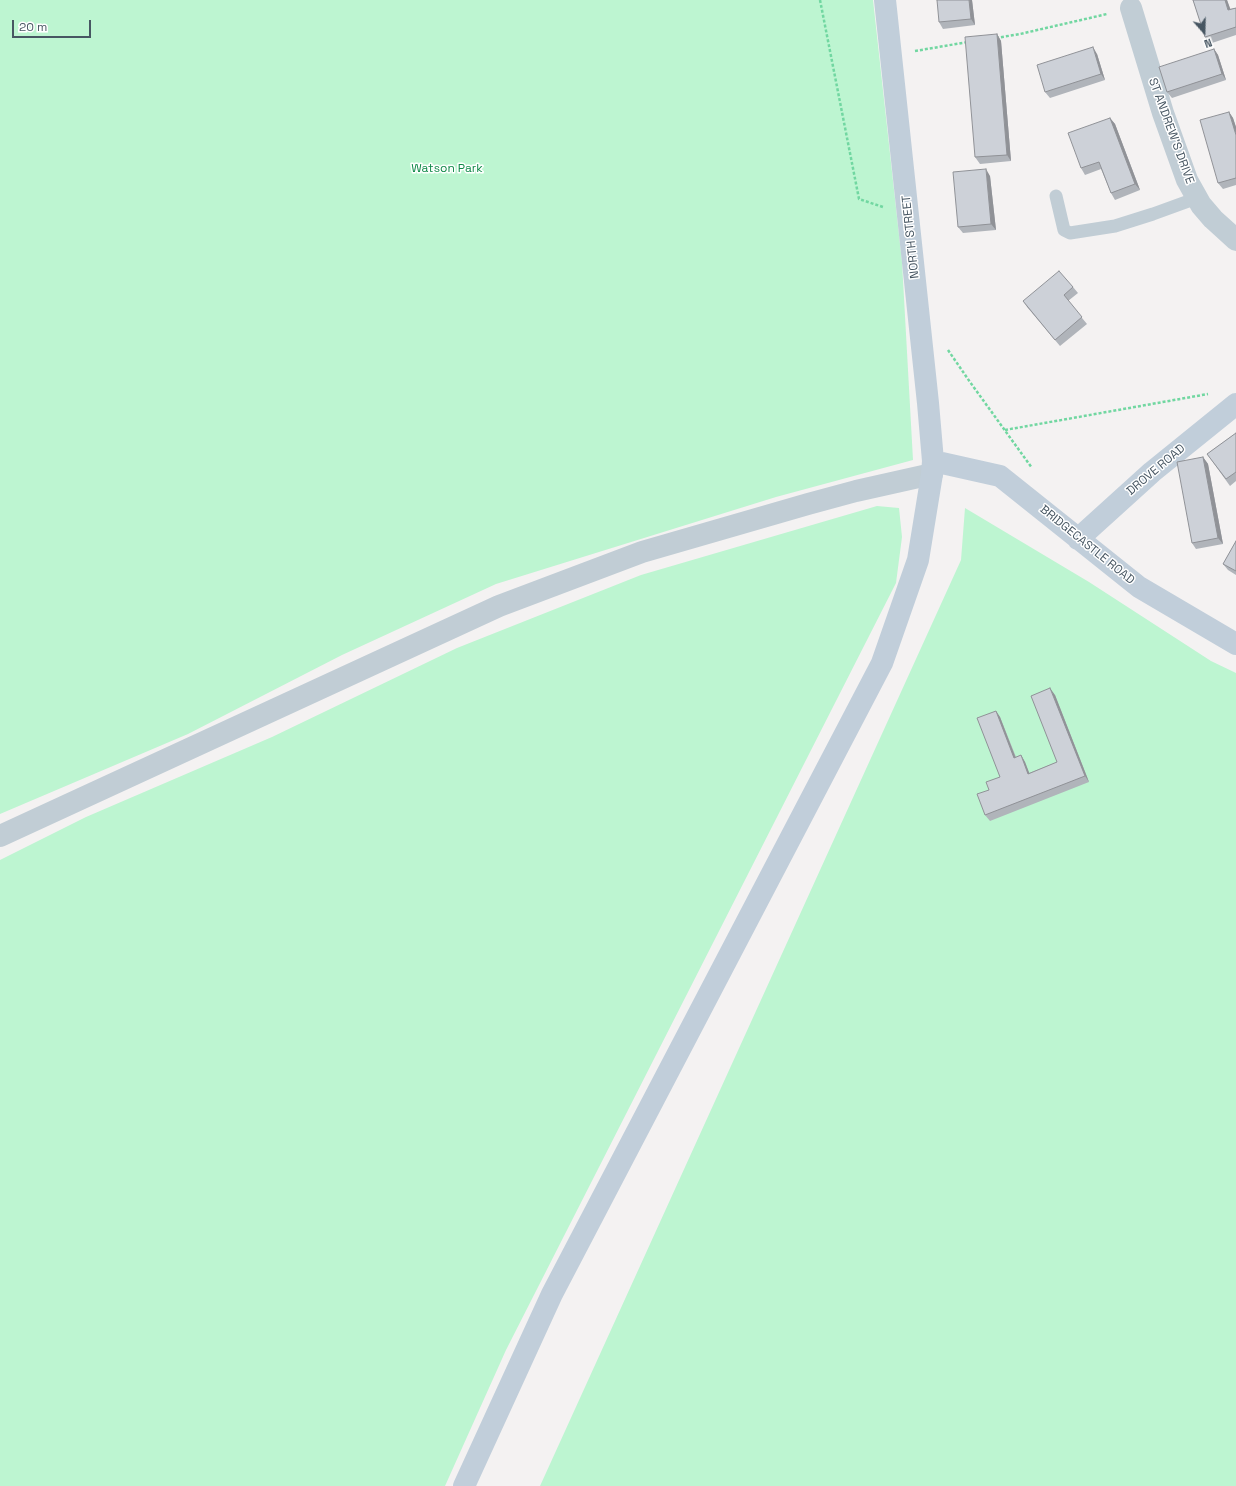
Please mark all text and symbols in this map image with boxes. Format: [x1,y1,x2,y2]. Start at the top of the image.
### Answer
scale bar [14,12,93,38]
north arrow [1184,12,1224,52]
text: 20 m [19,19,47,35]
text: N [1202,35,1214,51]
street label: ST ANDREW'S DRIVE [1145,76,1197,186]
park label: Watson Park [411,162,483,176]
street label: NORTH STREET [899,195,923,279]
street label: DROVE ROAD [1124,441,1188,499]
street label: BRIDGECASTLE ROAD [1037,502,1137,588]

